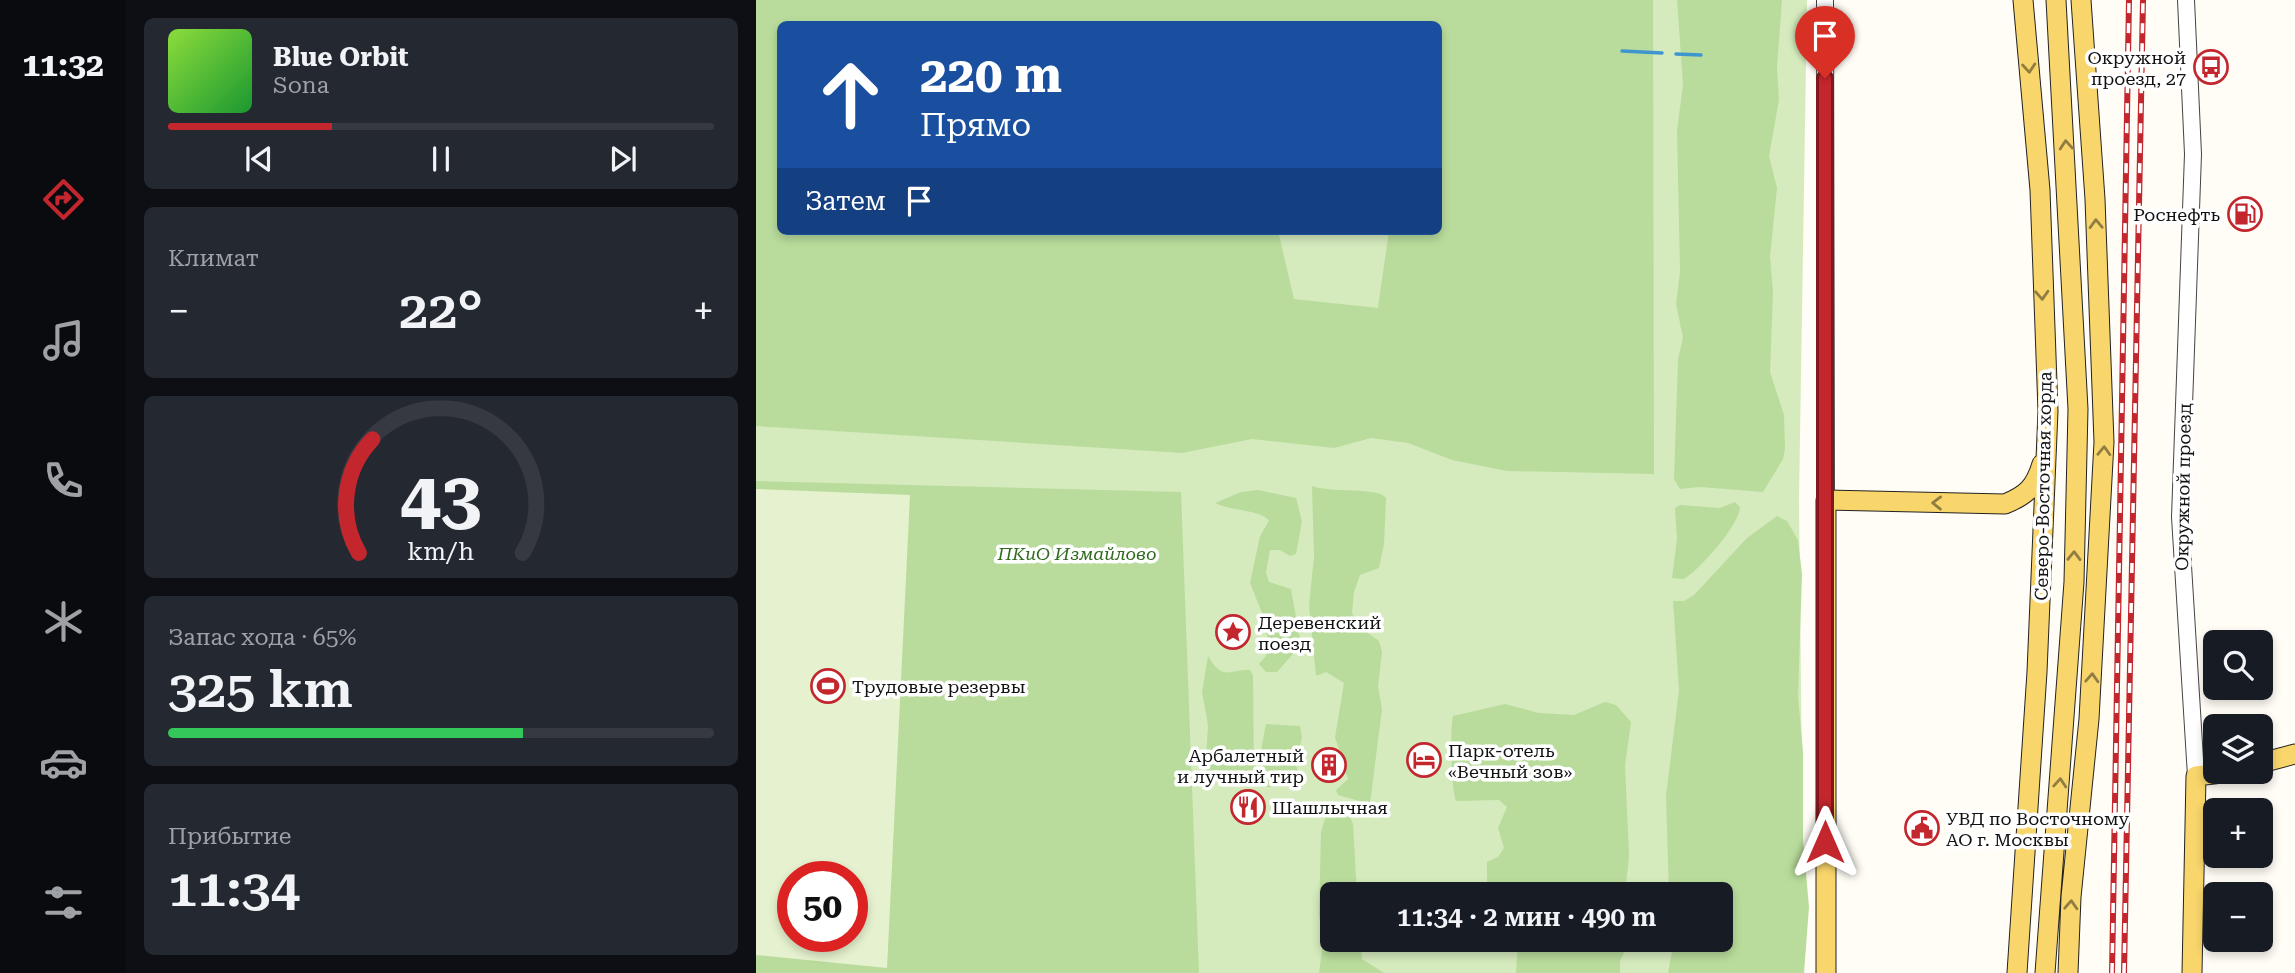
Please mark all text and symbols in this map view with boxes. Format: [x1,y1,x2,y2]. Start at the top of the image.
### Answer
pin [1795,6,1855,78]
icon: arrive [1806,17,1844,55]
text: Blue Orbit [273,42,409,72]
text: 11:32 [22,46,104,84]
text: 220 m [920,47,1062,104]
place label: Окружной проезд, 27 [2087,47,2186,89]
bus stop icon: Окружной проезд, 27 [2192,48,2230,86]
icon: ahead [805,49,896,140]
one-way arrow [2021,63,2036,74]
text: Sona [273,72,329,99]
text: Прямо [920,106,1031,144]
one-way arrow [2058,139,2073,150]
icon: previous [240,140,278,178]
icon: pause [422,140,460,178]
icon: next [604,140,642,178]
icon: directions [39,175,88,224]
icon: arrive [900,182,938,220]
text: Затем [805,186,886,216]
fuel station icon: Роснефть [2226,195,2264,233]
place label: Роснефть [2133,204,2221,225]
one-way arrow [2089,218,2104,229]
text: Климат [168,245,259,272]
text: 22° [399,280,483,341]
text: − [168,289,189,333]
text: + [693,289,714,333]
one-way arrow [2034,290,2049,301]
icon: music [39,316,88,365]
street label: Северо-Восточная хорда [2031,371,2056,601]
street label: Окружной проезд [2171,403,2195,571]
one-way arrow [2096,445,2111,456]
icon: phone [39,456,88,505]
text: 43 [400,456,482,541]
one-way arrow [1931,495,1942,510]
text: km/h [408,536,474,565]
park label: ПКиО Измайлово [997,543,1157,564]
one-way arrow [2067,550,2082,561]
icon: climate [39,597,88,646]
place label: Деревенский поезд [1258,612,1381,654]
place icon: Деревенский поезд [1214,613,1252,651]
text: Запас хода · 65% [168,624,357,651]
map controls [2203,630,2273,952]
button: search [2203,630,2273,700]
text: 325 km [168,659,353,720]
sports icon: Трудовые резервы [809,667,847,705]
one-way arrow [2084,673,2099,684]
place label: Трудовые резервы [852,676,1026,697]
button: layers [2203,714,2273,784]
icon: car [39,738,88,787]
place label: Парк-отель «Вечный зов» [1448,740,1572,782]
hotel icon: Парк-отель «Вечный зов» [1405,741,1443,779]
place label: Арбалетный и лучный тир [1177,745,1304,787]
building icon: Арбалетный и лучный тир [1310,746,1348,784]
one-way arrow [2052,777,2067,788]
restaurant icon: Шашлычная [1229,788,1267,826]
place label: Шашлычная [1272,797,1388,818]
button: + [2203,798,2273,868]
position arrow [1788,805,1862,879]
place label: УВД по Восточному АО г. Москвы [1946,808,2130,850]
public building icon: УВД по Восточному АО г. Москвы [1903,809,1941,847]
text: Прибытие [168,823,291,850]
text: 11:34 [168,858,300,919]
speed limit sign: 50 [777,861,868,952]
icon: filters [39,878,88,927]
button: − [2203,882,2273,952]
one-way arrow [2063,899,2078,910]
text: 11:34 · 2 мин · 490 m [1397,902,1656,932]

